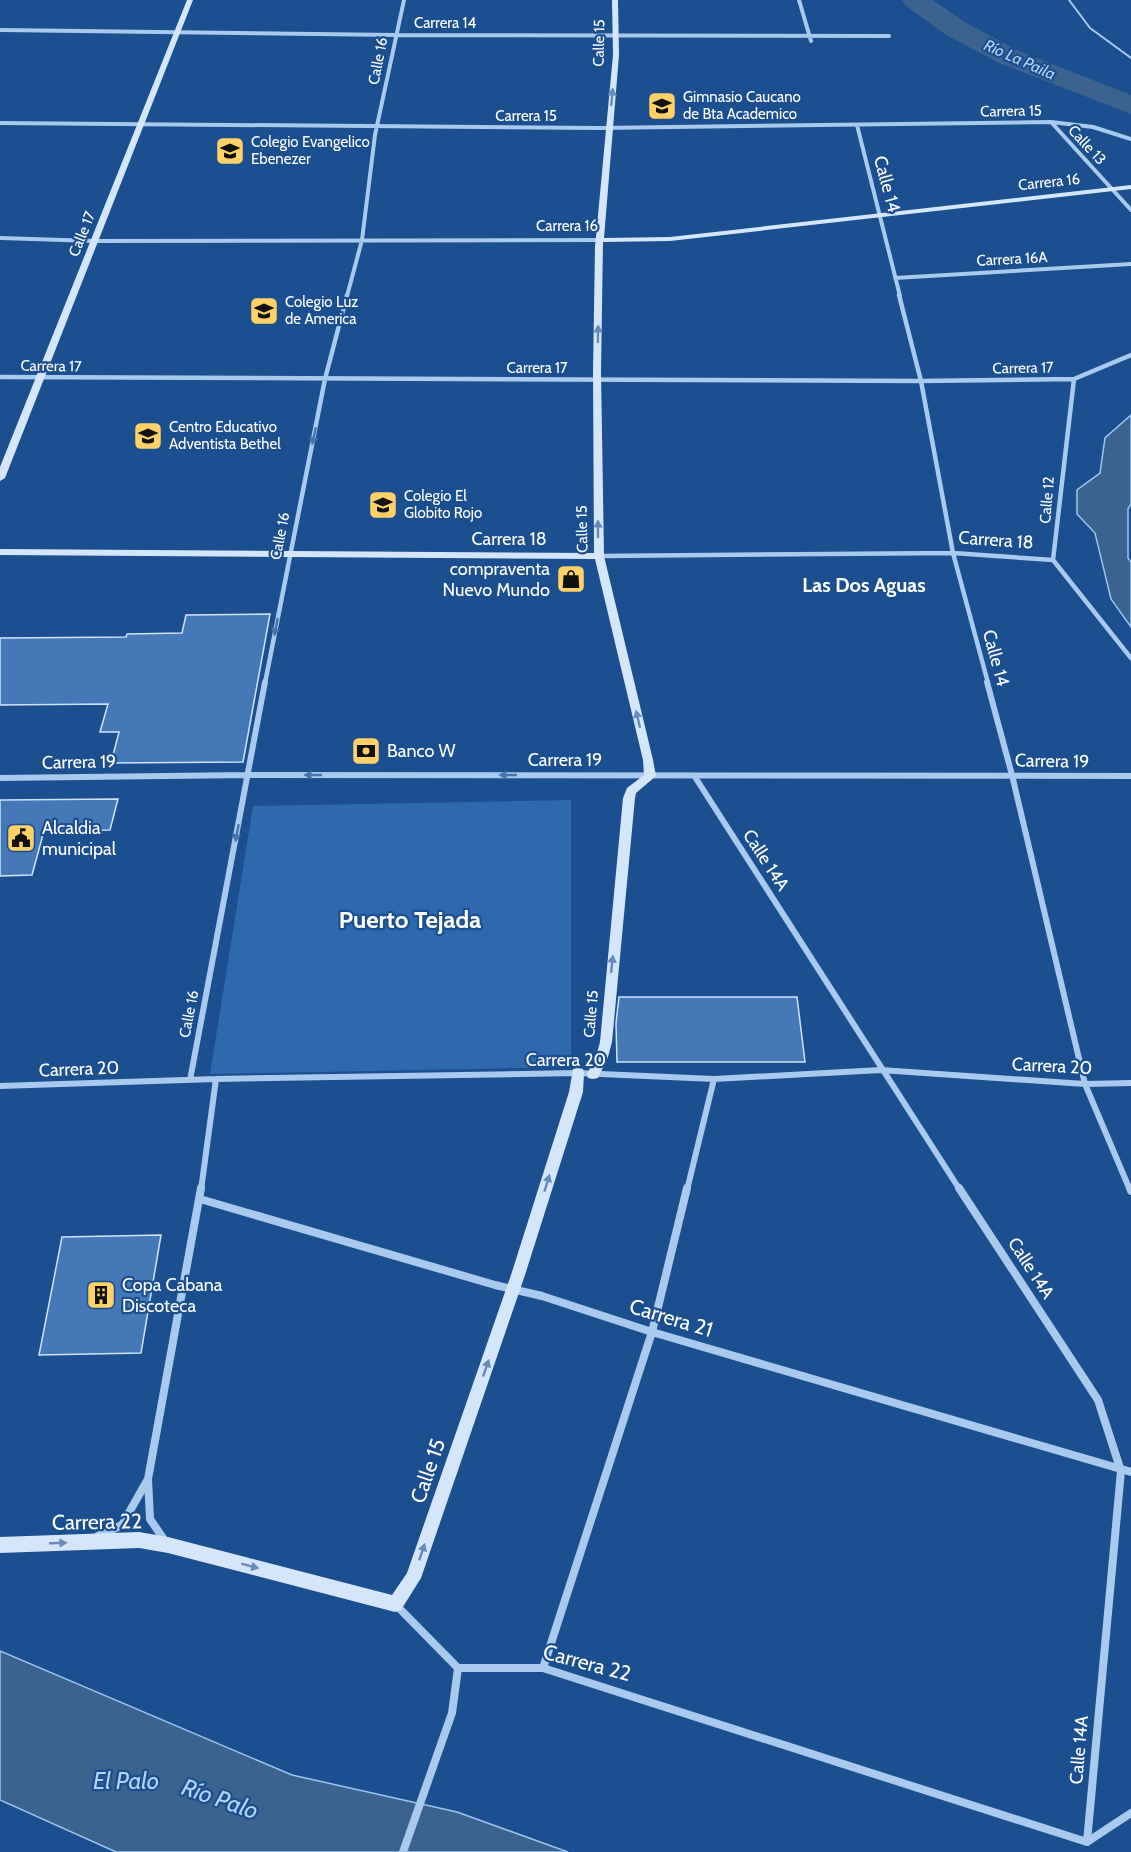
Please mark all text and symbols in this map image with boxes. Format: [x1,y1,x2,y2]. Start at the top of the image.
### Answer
street label: Carrera 14 [414,14,476,32]
street label: Calle 15 [590,19,608,67]
water label: Río La Paila [981,35,1058,84]
street label: Calle 16 [365,36,391,86]
one-way arrow [607,88,617,107]
place label: Gimnasio Caucano de Bta Academico [683,88,801,123]
school or university icon: Gimnasio Caucano de Bta Academico [646,90,678,122]
street label: Carrera 15 [980,101,1042,121]
street label: Carrera 15 [495,107,557,125]
street label: Calle 13 [1064,121,1110,169]
place label: Colegio Evangelico Ebenezer [251,133,370,168]
school or university icon: Colegio Evangelico Ebenezer [214,135,246,167]
street label: Calle 14 [869,153,905,215]
street label: Carrera 16 [1017,170,1081,194]
street label: Calle 17 [65,208,99,259]
street label: Carrera 16 [536,217,598,235]
street label: Carrera 16A [976,248,1049,270]
place label: Colegio Luz de America [285,293,358,328]
school or university icon: Colegio Luz de America [248,295,280,327]
one-way arrow [593,324,603,343]
street label: Carrera 17 [20,356,82,376]
street label: Carrera 17 [992,358,1054,378]
street label: Carrera 17 [506,359,568,377]
place label: Centro Educativo Adventista Bethel [169,418,281,453]
school or university icon: Centro Educativo Adventista Bethel [132,420,164,452]
one-way arrow [309,427,318,446]
street label: Calle 12 [1036,476,1058,524]
place label: Colegio El Globito Rojo [404,487,482,522]
school or university icon: Colegio El Globito Rojo [367,489,399,521]
street label: Calle 15 [573,505,591,553]
street label: Calle 16 [267,511,293,561]
one-way arrow [593,519,603,538]
street label: Carrera 18 [958,526,1034,554]
street label: Carrera 18 [471,528,547,550]
place label: compraventa Nuevo Mundo [443,558,550,601]
shop icon: compraventa Nuevo Mundo [555,563,587,595]
district label: Las Dos Aguas [802,573,926,597]
one-way arrow [271,618,280,637]
street label: Calle 14 [978,627,1014,689]
one-way arrow [633,710,643,728]
bank icon: Banco W [350,735,382,767]
place label: Banco W [387,740,455,762]
street label: Carrera 19 [528,749,602,771]
street label: Carrera 19 [1015,749,1089,773]
street label: Carrera 19 [42,750,116,774]
one-way arrow [303,770,322,780]
one-way arrow [498,770,517,780]
place label: Alcaldia municipal [42,817,117,860]
public building icon: Alcaldia municipal [5,822,37,854]
one-way arrow [232,823,241,842]
street label: Calle 14A [738,825,794,895]
district label: Puerto Tejada [339,905,481,934]
one-way arrow [607,954,617,973]
street label: Calle 16 [176,989,202,1039]
street label: Calle 15 [580,990,602,1038]
street label: Carrera 20 [526,1049,606,1071]
street label: Carrera 20 [1011,1053,1093,1079]
street label: Carrera 20 [38,1057,120,1081]
one-way arrow [543,1174,552,1192]
street label: Calle 14A [1003,1233,1059,1303]
place label: Copa Cabana Discoteca [122,1274,223,1317]
building icon: Copa Cabana Discoteca [85,1279,117,1311]
street label: Carrera 21 [626,1293,716,1342]
one-way arrow [481,1359,491,1377]
street label: Calle 15 [405,1435,450,1506]
street label: Carrera 22 [52,1508,142,1535]
one-way arrow [49,1538,68,1547]
one-way arrow [417,1543,427,1561]
one-way arrow [241,1562,259,1572]
street label: Carrera 22 [540,1639,634,1686]
street label: Calle 14A [1065,1715,1093,1785]
water label: El Palo [93,1766,159,1795]
water label: Río Palo [178,1772,262,1825]

